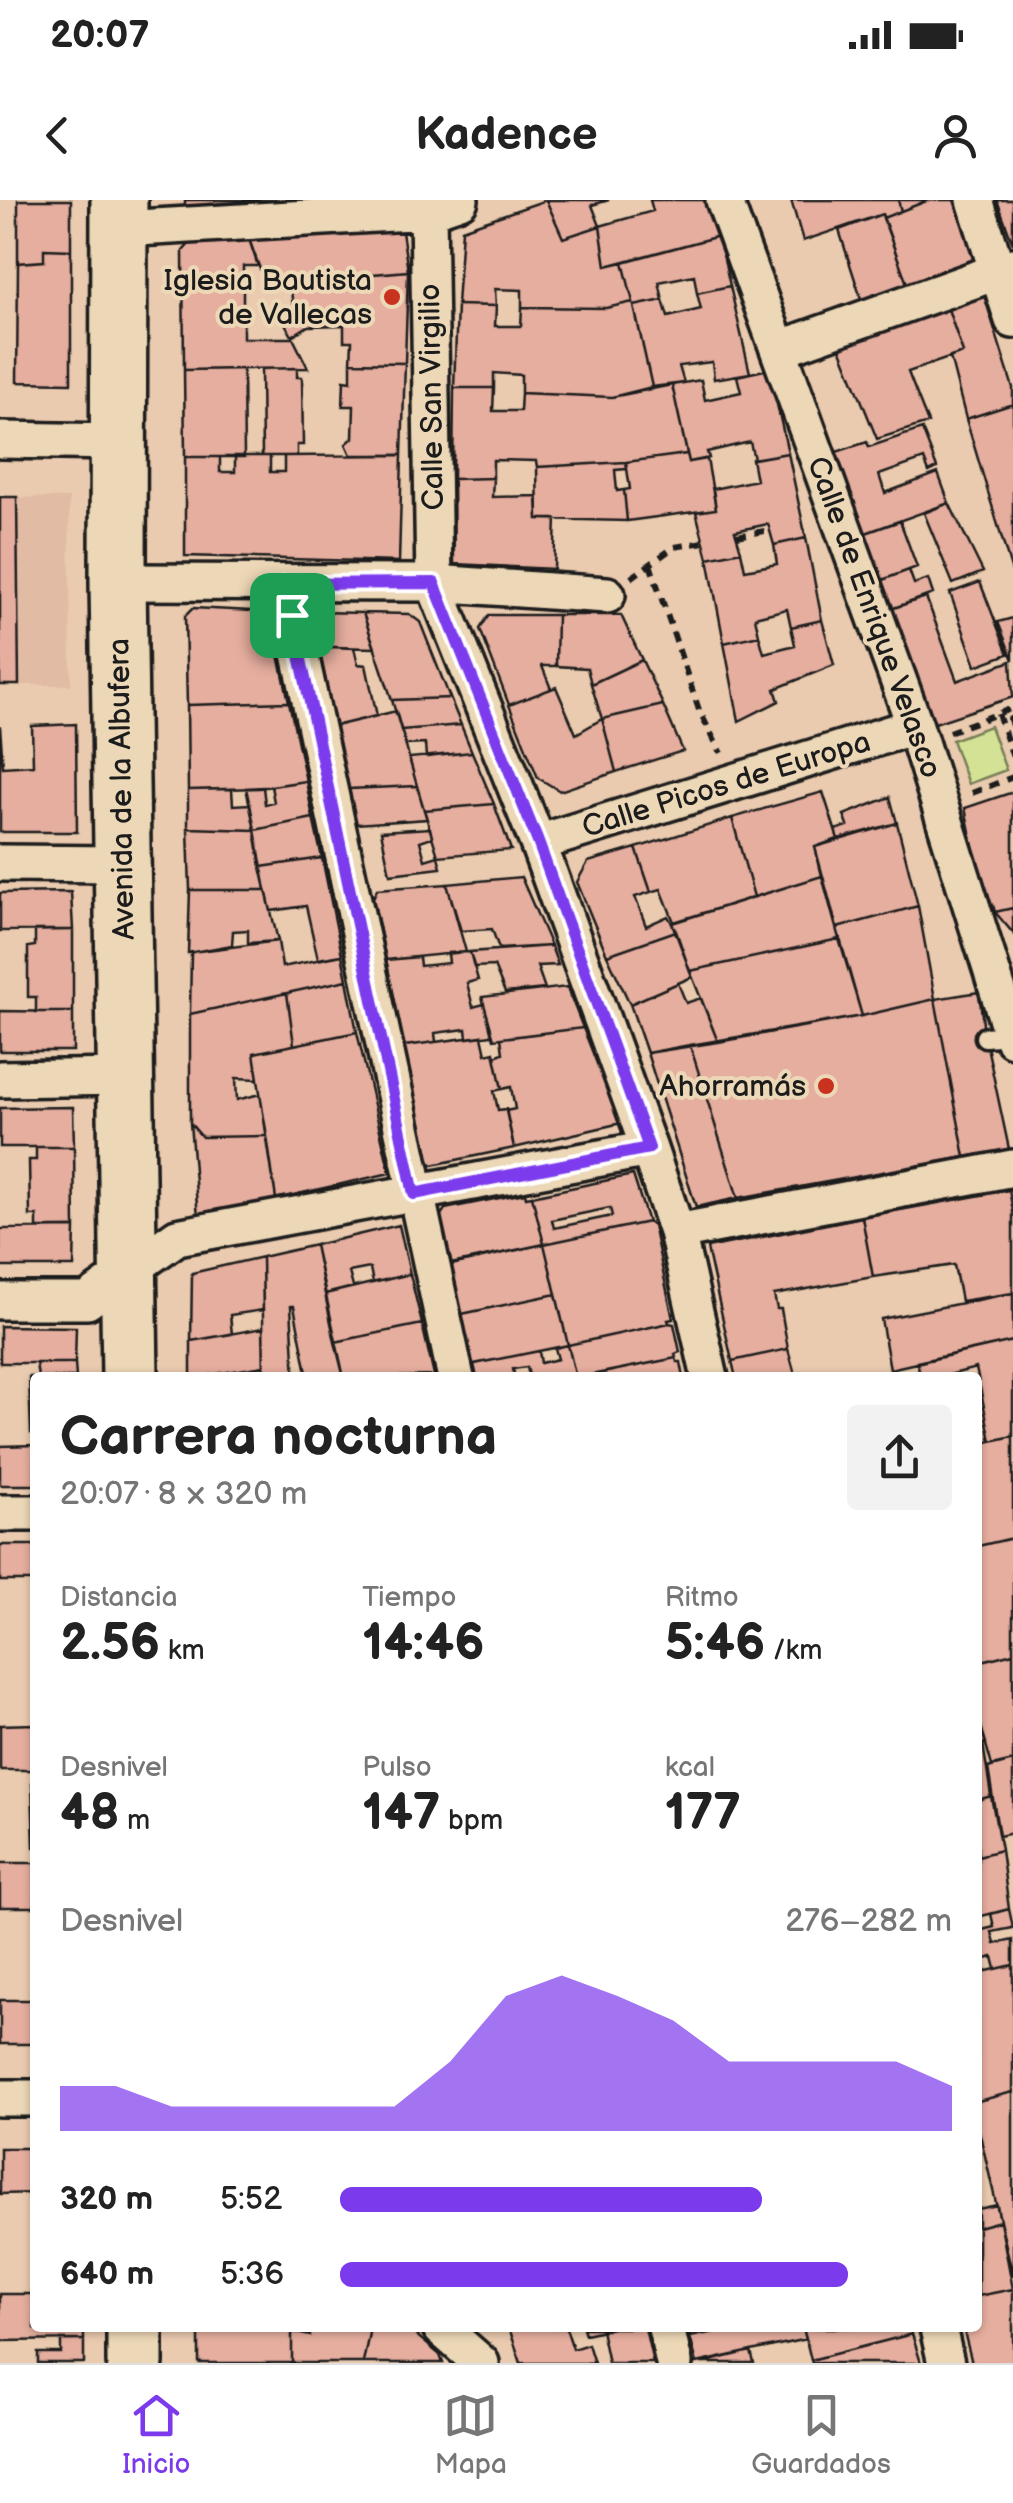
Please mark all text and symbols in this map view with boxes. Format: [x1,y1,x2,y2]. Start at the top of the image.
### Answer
text: 20:07 [50,13,150,58]
icon: back [30,108,85,163]
text: Kadence [415,108,598,163]
icon: person [928,108,983,163]
place label: Iglesia Bautista de Vallecas [164,263,372,333]
street label: Calle San Virgilio [412,283,452,511]
marker: Iglesia Bautista de Vallecas [381,286,403,308]
street label: Calle de Enrique Velasco [799,452,949,783]
pin [250,573,335,658]
icon: arrive [265,588,320,643]
street label: Avenida de la Albufera [101,638,143,940]
street label: Calle Picos de Europa [578,724,875,846]
place label: Ahorramás [659,1069,806,1105]
marker: Ahorramás [815,1075,837,1097]
text: Carrera nocturna [60,1404,497,1471]
button: share [847,1405,952,1510]
text: 20:07 · 8 × 320 m [60,1475,307,1514]
text: Distancia [60,1581,178,1614]
text: Tiempo [362,1581,457,1614]
text: Ritmo [665,1581,739,1614]
text: 2.56 [60,1614,160,1674]
text: 14:46 [362,1614,485,1674]
text: 5:46 [665,1614,765,1674]
text: km [160,1634,205,1667]
text: /km [765,1634,822,1667]
text: Desnivel [60,1751,168,1784]
text: Pulso [362,1751,432,1784]
text: kcal [665,1751,715,1784]
text: 48 [60,1784,120,1844]
text: 147 [362,1784,440,1844]
text: 177 [665,1784,741,1844]
text: m [120,1804,150,1837]
text: bpm [440,1804,503,1837]
text: Desnivel [60,1902,183,1941]
text: 276–282 m [785,1902,952,1941]
text: 320 m [60,2180,153,2219]
text: 5:52 [220,2180,282,2219]
text: 640 m [60,2255,154,2294]
text: 5:36 [220,2255,284,2294]
tab: Inicio [122,2388,191,2481]
tab: Mapa [435,2388,507,2481]
tab: Guardados [751,2388,891,2481]

